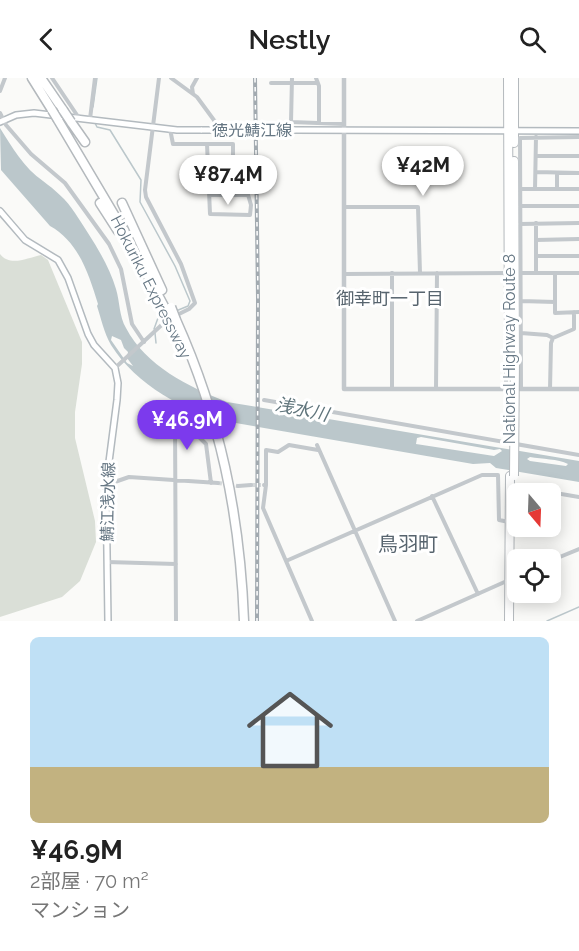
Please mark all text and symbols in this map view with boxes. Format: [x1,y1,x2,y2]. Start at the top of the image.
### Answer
icon: back [30,23,63,56]
icon: search [516,23,549,56]
text: Nestly [249,24,330,55]
street label: 徳光鯖江線 [212,121,292,140]
pin: ¥42M [387,146,459,197]
text: ¥42M [396,153,450,177]
pin: ¥87.4M [179,155,277,206]
text: ¥87.4M [193,162,263,186]
street label: Hokuriku Expressway [107,212,195,362]
street label: National Highway Route 8 [500,254,519,444]
district label: 御幸町一丁目 [336,288,444,309]
water label: 浅水川 [273,393,333,425]
pin: ¥46.9M [138,400,236,451]
text: ¥46.9M [151,407,223,431]
street label: 鯖江浅水線 [98,462,118,542]
north arrow [507,483,561,537]
map controls [507,483,561,603]
district label: 鳥羽町 [378,532,438,556]
button: locate [507,549,561,603]
icon: home [236,676,344,784]
text: ¥46.9M [30,835,123,865]
text: 2部屋 · 70 m² [30,869,149,893]
text: マンション [30,898,130,922]

